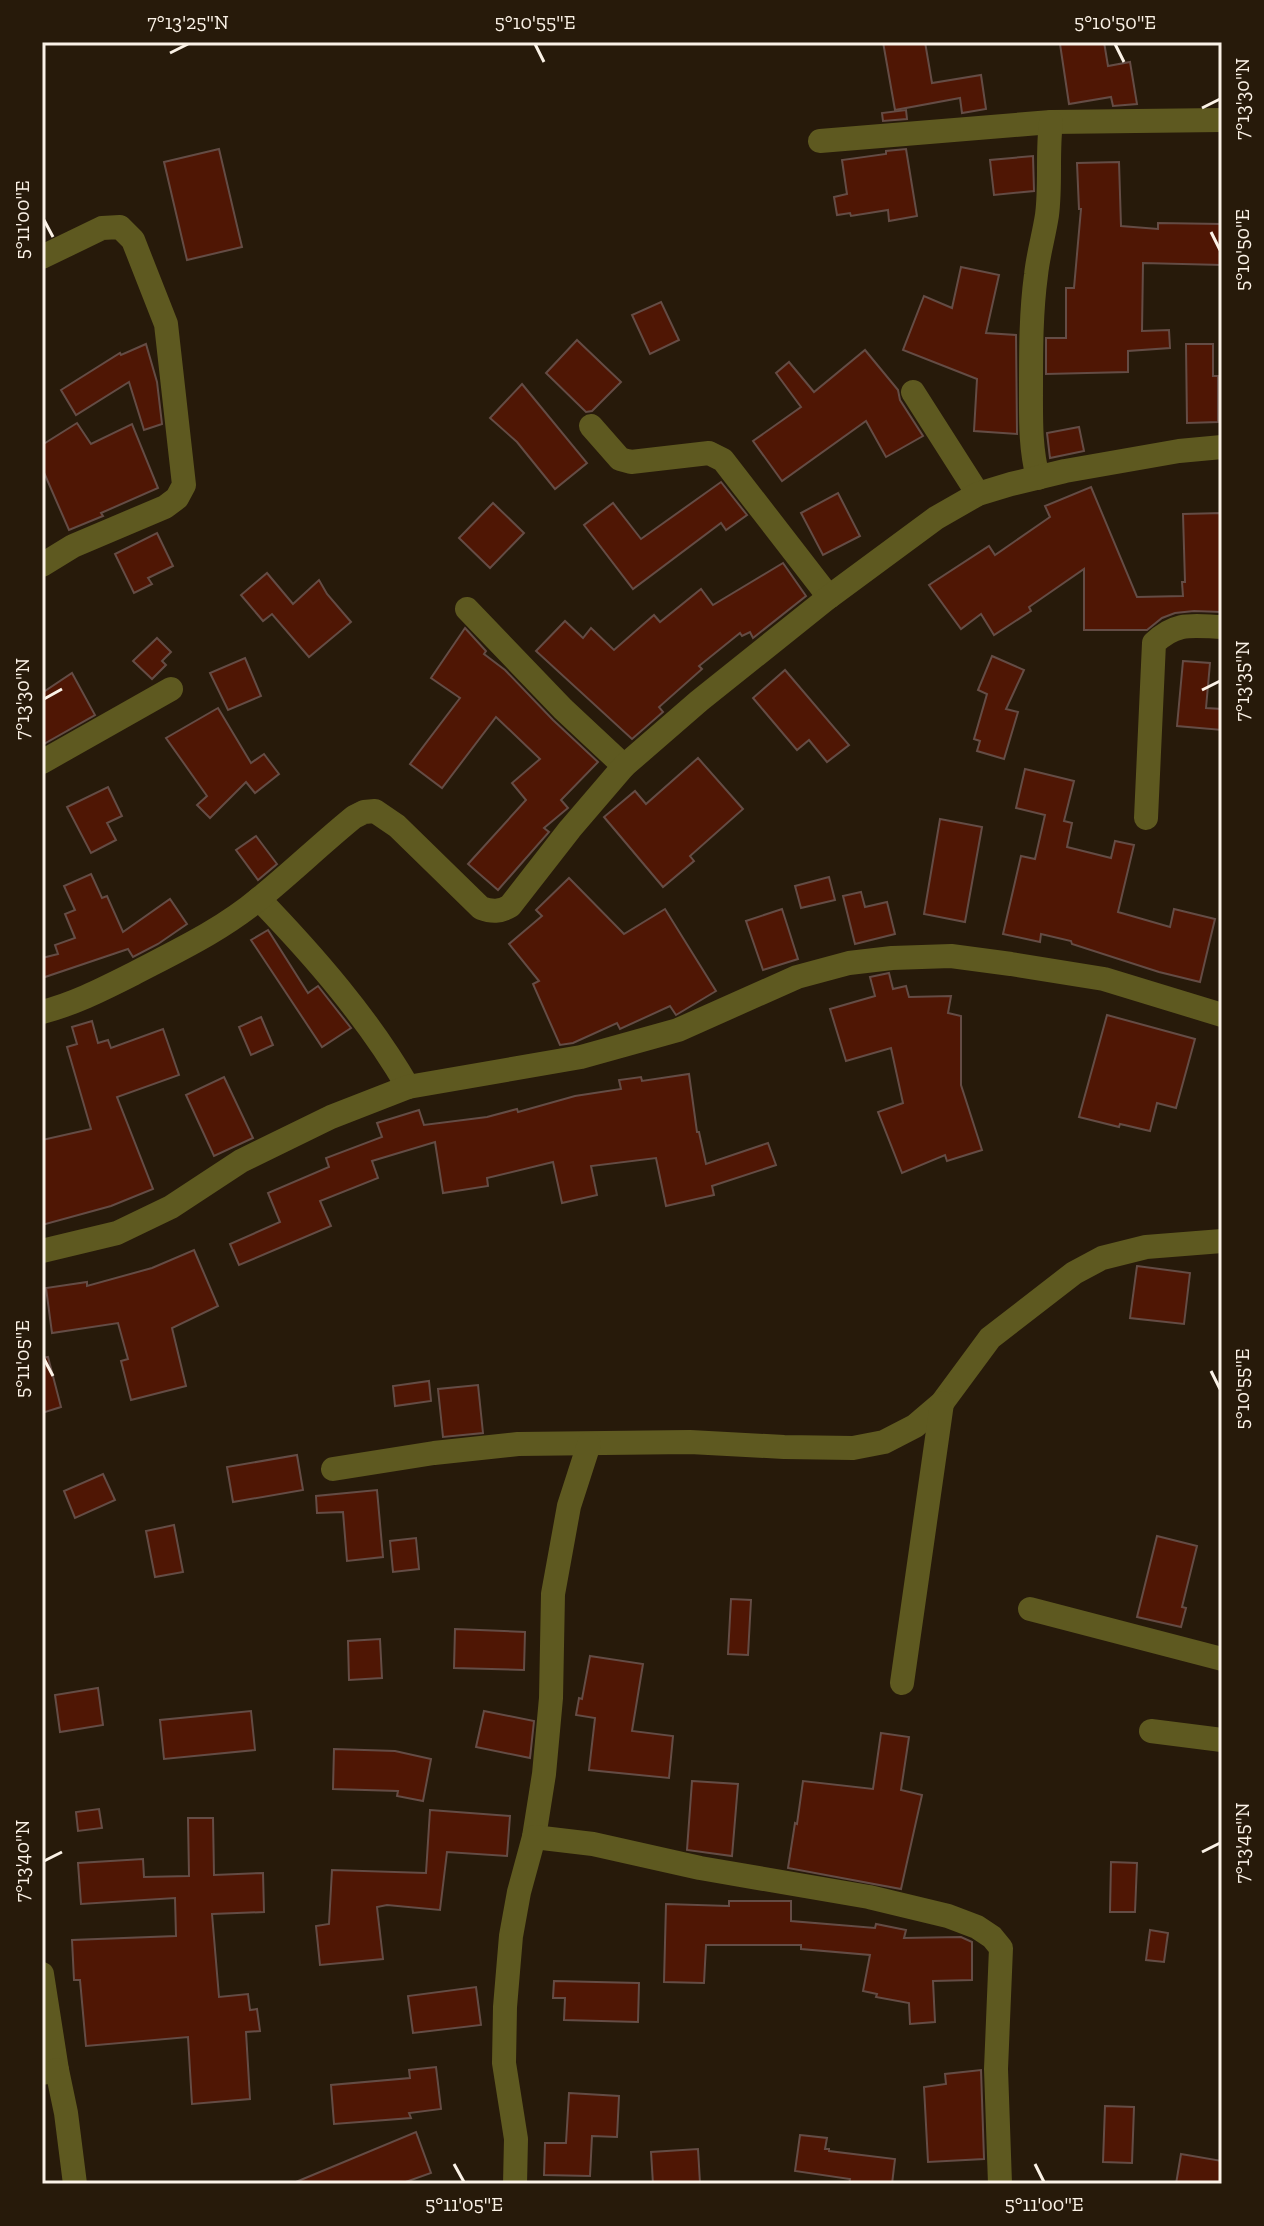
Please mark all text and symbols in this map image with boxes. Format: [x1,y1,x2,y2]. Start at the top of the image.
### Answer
text: 7°13'25"N [147,10,229,34]
text: 5°10'55"E [495,10,575,34]
text: 5°10'50"E [1074,10,1156,34]
text: 7°13'30"N [1230,58,1254,140]
text: 5°11'00"E [10,180,34,260]
text: 5°10'50"E [1230,209,1254,291]
text: 7°13'35"N [1230,640,1254,721]
text: 7°13'30"N [10,658,34,740]
text: 5°11'05"E [10,1320,34,1398]
text: 5°10'55"E [1230,1349,1254,1429]
text: 7°13'45"N [1230,1802,1254,1884]
text: 7°13'40"N [10,1820,34,1902]
text: 5°11'05"E [425,2192,503,2216]
text: 5°11'00"E [1004,2192,1084,2216]

